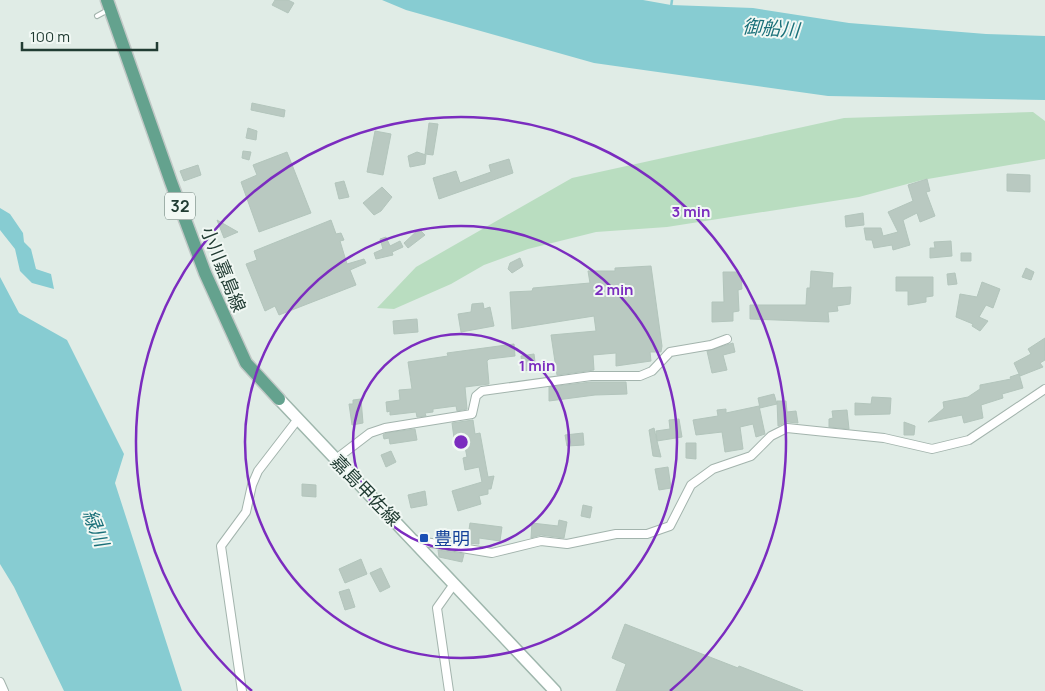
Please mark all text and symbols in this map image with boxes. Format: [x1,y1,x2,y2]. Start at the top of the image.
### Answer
water label: 御船川 [742,13,802,43]
scale bar [22,20,158,52]
text: 100 m [30,26,70,47]
road number: 32 [165,192,195,220]
text: 3 min [672,201,710,222]
street label: 小川嘉島線 [196,223,252,315]
text: 2 min [594,279,634,300]
text: 1 min [519,355,555,376]
centre of rings [452,433,470,451]
street label: 嘉島甲佐線 [326,449,406,531]
water label: 緑川 [77,506,116,552]
place label: 豊明 [434,526,470,550]
marker: 豊明 [418,532,430,544]

